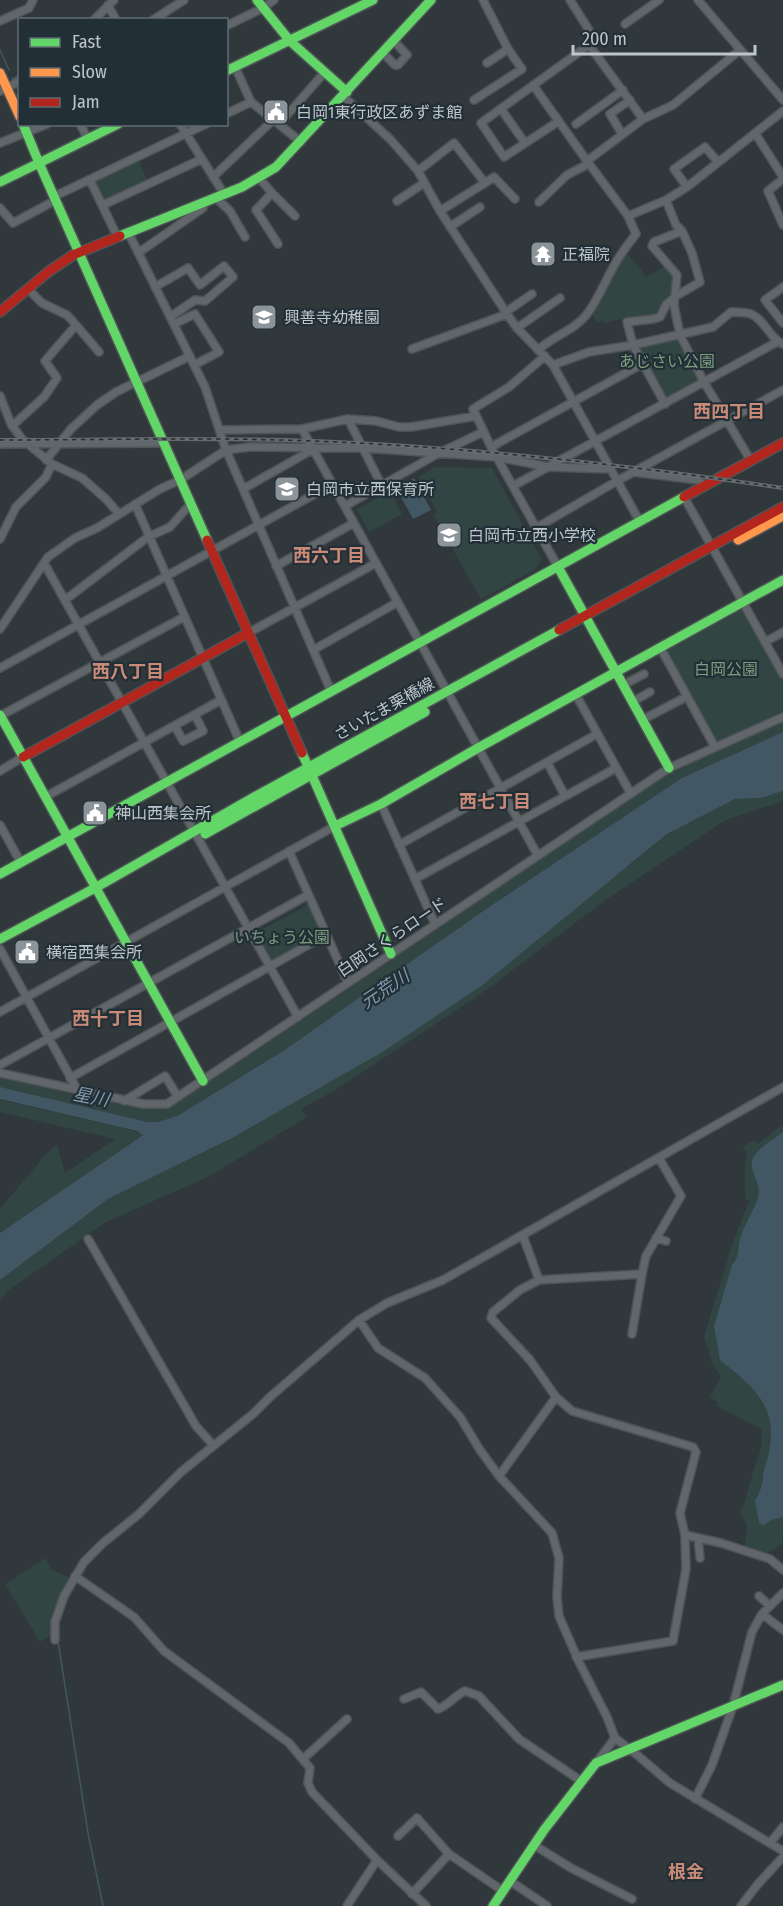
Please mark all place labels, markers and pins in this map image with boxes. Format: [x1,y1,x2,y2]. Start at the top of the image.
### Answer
public building icon: 白岡1東行政区あずま館 [261,97,291,127]
place label: 白岡1東行政区あずま館 [296,103,462,122]
temple icon: 正福院 [528,239,558,269]
place label: 正福院 [562,245,610,264]
school or university icon: 興善寺幼稚園 [249,302,279,332]
place label: 興善寺幼稚園 [284,308,380,327]
school or university icon: 白岡市立西保育所 [272,474,302,504]
place label: 白岡市立西保育所 [306,480,434,499]
school or university icon: 白岡市立西小学校 [434,520,464,550]
place label: 白岡市立西小学校 [468,526,596,545]
public building icon: 神山西集会所 [80,798,110,828]
place label: 神山西集会所 [115,804,211,823]
public building icon: 横宿西集会所 [12,937,42,967]
place label: 横宿西集会所 [46,943,142,962]

